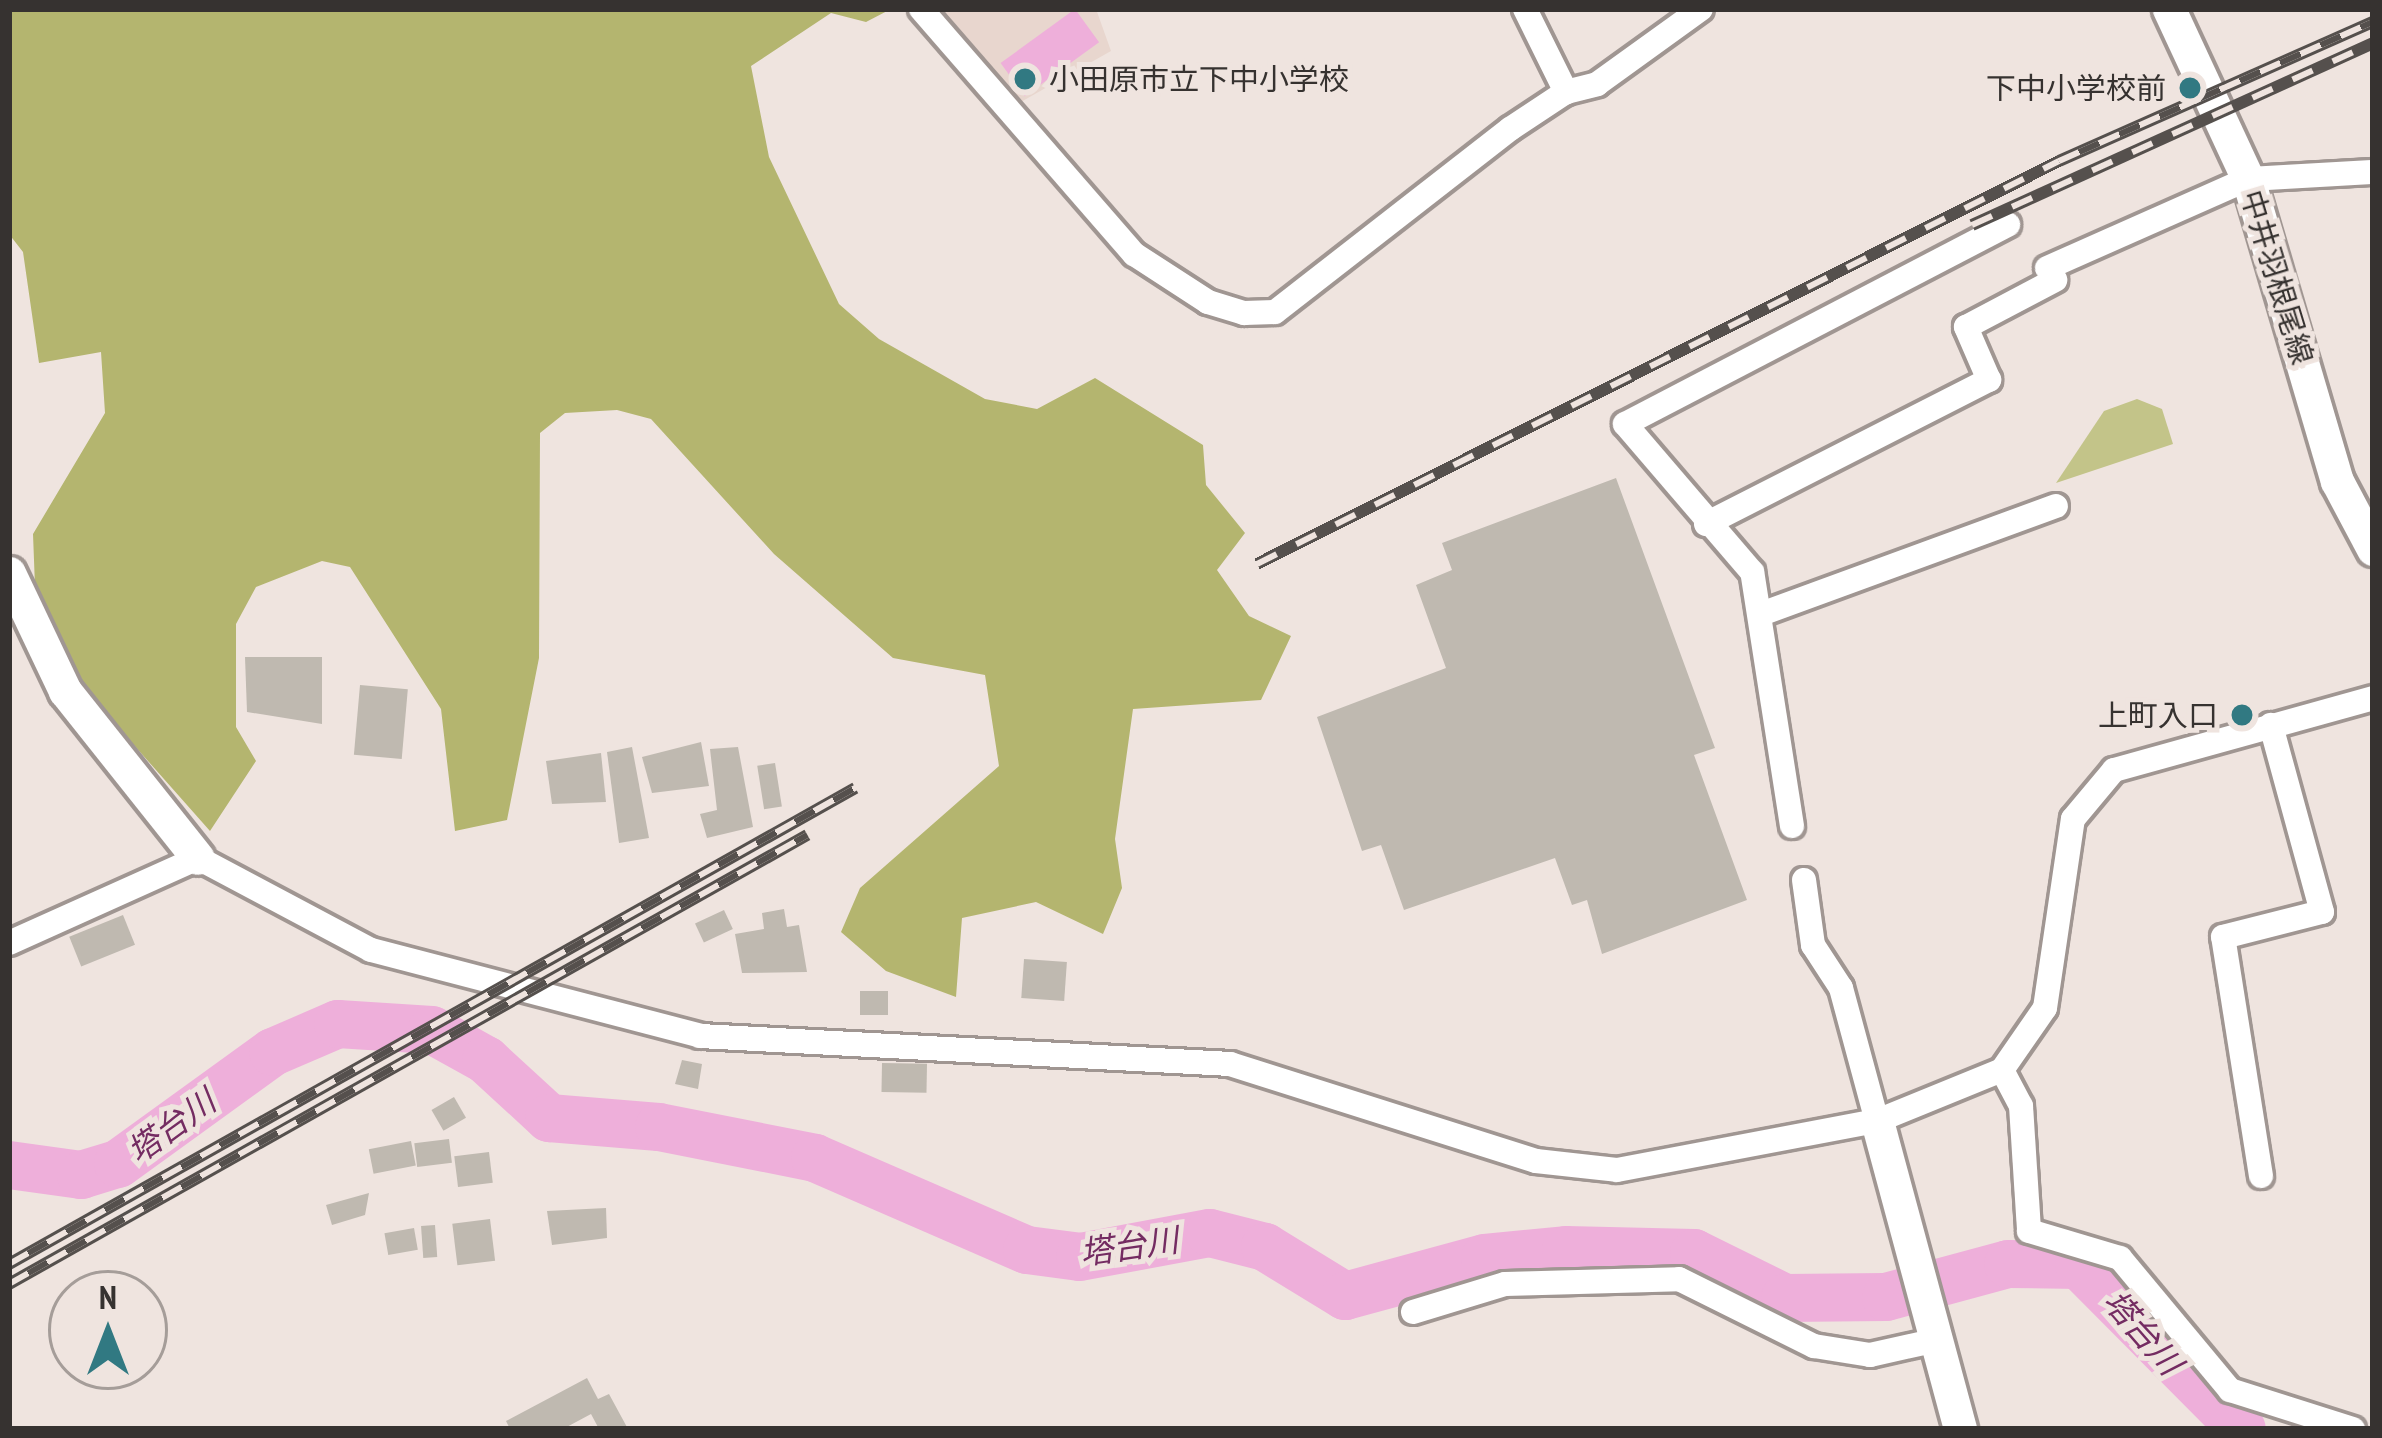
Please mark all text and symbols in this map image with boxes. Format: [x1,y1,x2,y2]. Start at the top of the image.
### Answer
place label: 小田原市立下中小学校 [1049,61,1349,97]
marker: 小田原市立下中小学校 [1012,66,1038,92]
place label: 下中小学校前 [1986,70,2166,106]
marker: 下中小学校前 [2177,75,2203,101]
street label: 中井羽根尾線 [2233,186,2321,368]
place label: 上町入口 [2098,697,2218,733]
marker: 上町入口 [2229,702,2255,728]
water label: 塔台川 [119,1081,223,1171]
water label: 塔台川 [1077,1220,1181,1272]
north arrow [48,1270,168,1390]
text: N [99,1275,117,1318]
water label: 塔台川 [2096,1282,2190,1382]

